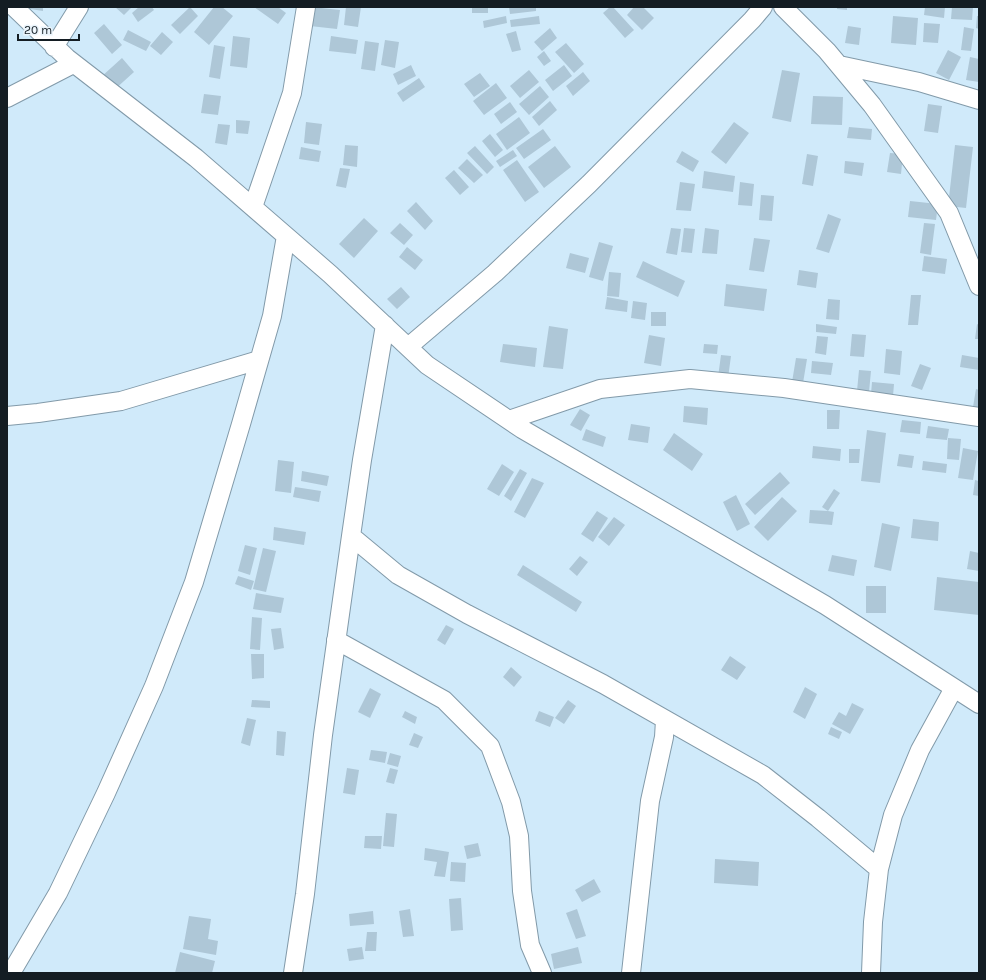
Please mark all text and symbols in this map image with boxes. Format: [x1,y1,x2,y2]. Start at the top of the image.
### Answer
scale bar [18,16,79,42]
text: 20 m [24,23,52,37]

